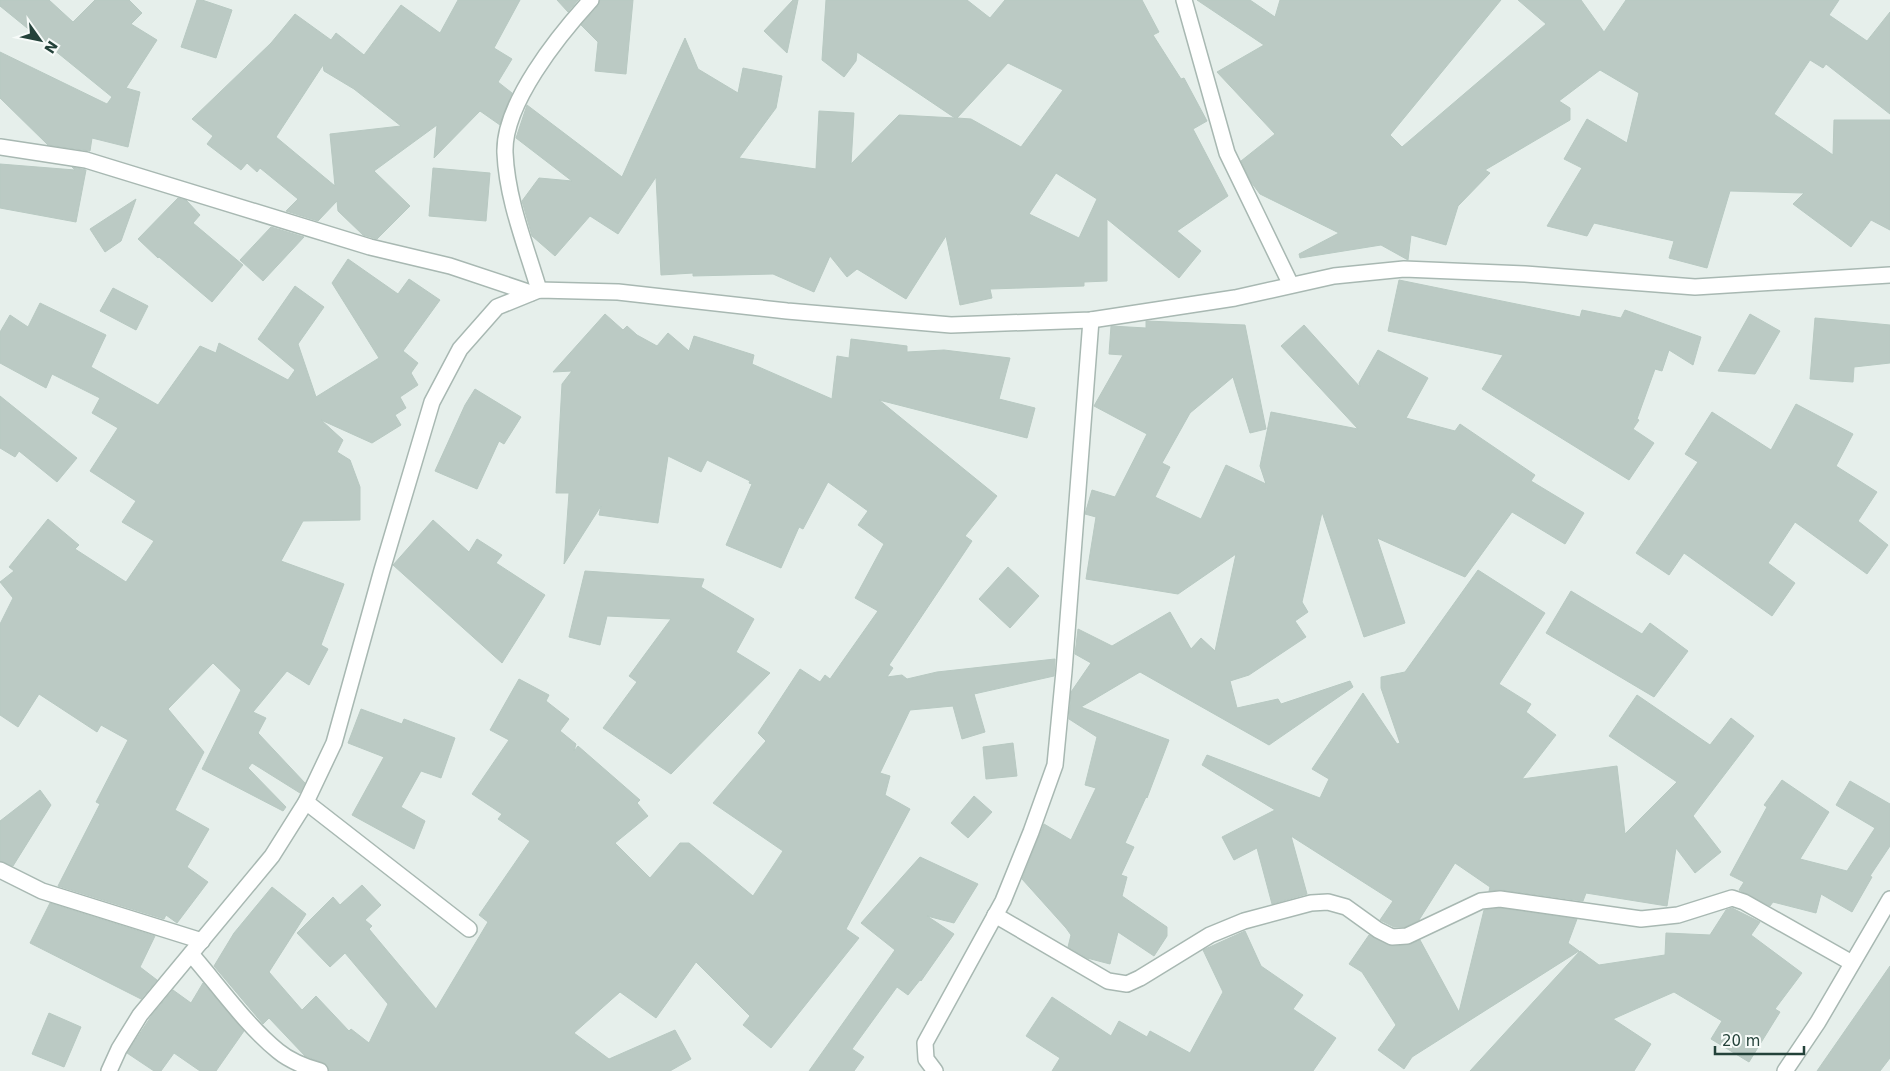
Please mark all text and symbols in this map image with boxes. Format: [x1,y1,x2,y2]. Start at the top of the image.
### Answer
north arrow [15,15,65,65]
text: N [41,38,61,56]
scale bar [1715,1024,1804,1056]
text: 20 m [1722,1032,1760,1050]

